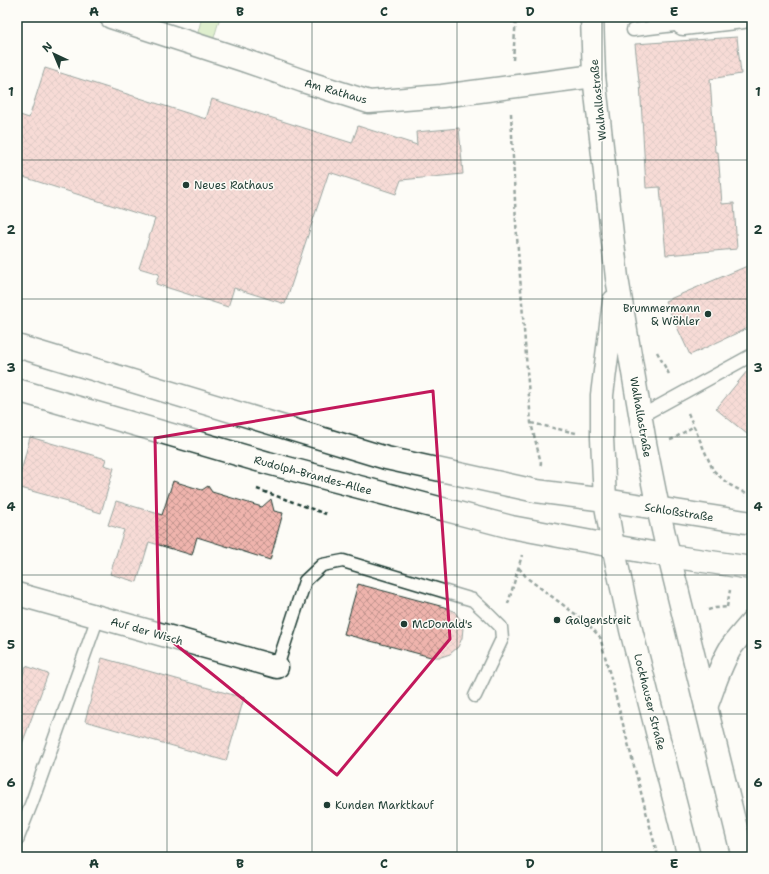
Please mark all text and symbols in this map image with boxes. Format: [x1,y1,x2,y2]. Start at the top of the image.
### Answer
text: A [89,3,99,20]
text: B [236,3,244,20]
text: C [380,3,388,20]
text: D [525,3,535,20]
text: E [670,3,679,20]
north arrow [34,34,74,74]
text: N [39,39,56,56]
street label: Walhallastraße [587,58,610,141]
street label: Am Rathaus [303,75,369,108]
text: 1 [8,83,14,100]
text: 1 [755,83,761,100]
place label: Neues Rathaus [194,178,274,193]
marker: Neues Rathaus [181,180,191,190]
text: 2 [6,221,16,238]
text: 2 [753,221,763,238]
place label: Brummermann & Wöhler [623,301,700,329]
marker: Brummermann & Wöhler [703,309,713,319]
text: 3 [6,359,16,376]
text: 3 [753,359,763,376]
street label: Walhallastraße [626,376,655,459]
street label: Rudolph-Brandes-Allee [252,452,374,498]
text: 4 [6,498,16,515]
text: 4 [753,498,763,515]
street label: Schloßstraße [643,500,715,525]
place label: Galgenstreit [565,613,631,628]
street label: Auf der Wisch [109,614,185,649]
marker: Galgenstreit [552,615,562,625]
place label: McDonald's [412,617,472,632]
marker: McDonald's [399,619,409,629]
text: 5 [7,636,15,653]
text: 5 [754,636,762,653]
street label: Lockhauser Straße [630,652,669,752]
text: 6 [6,774,16,791]
text: 6 [753,774,763,791]
place label: Kunden Marktkauf [335,798,435,813]
marker: Kunden Marktkauf [322,800,332,810]
text: A [89,855,99,872]
text: B [236,855,244,872]
text: C [380,855,388,872]
text: D [525,855,535,872]
text: E [670,855,679,872]

